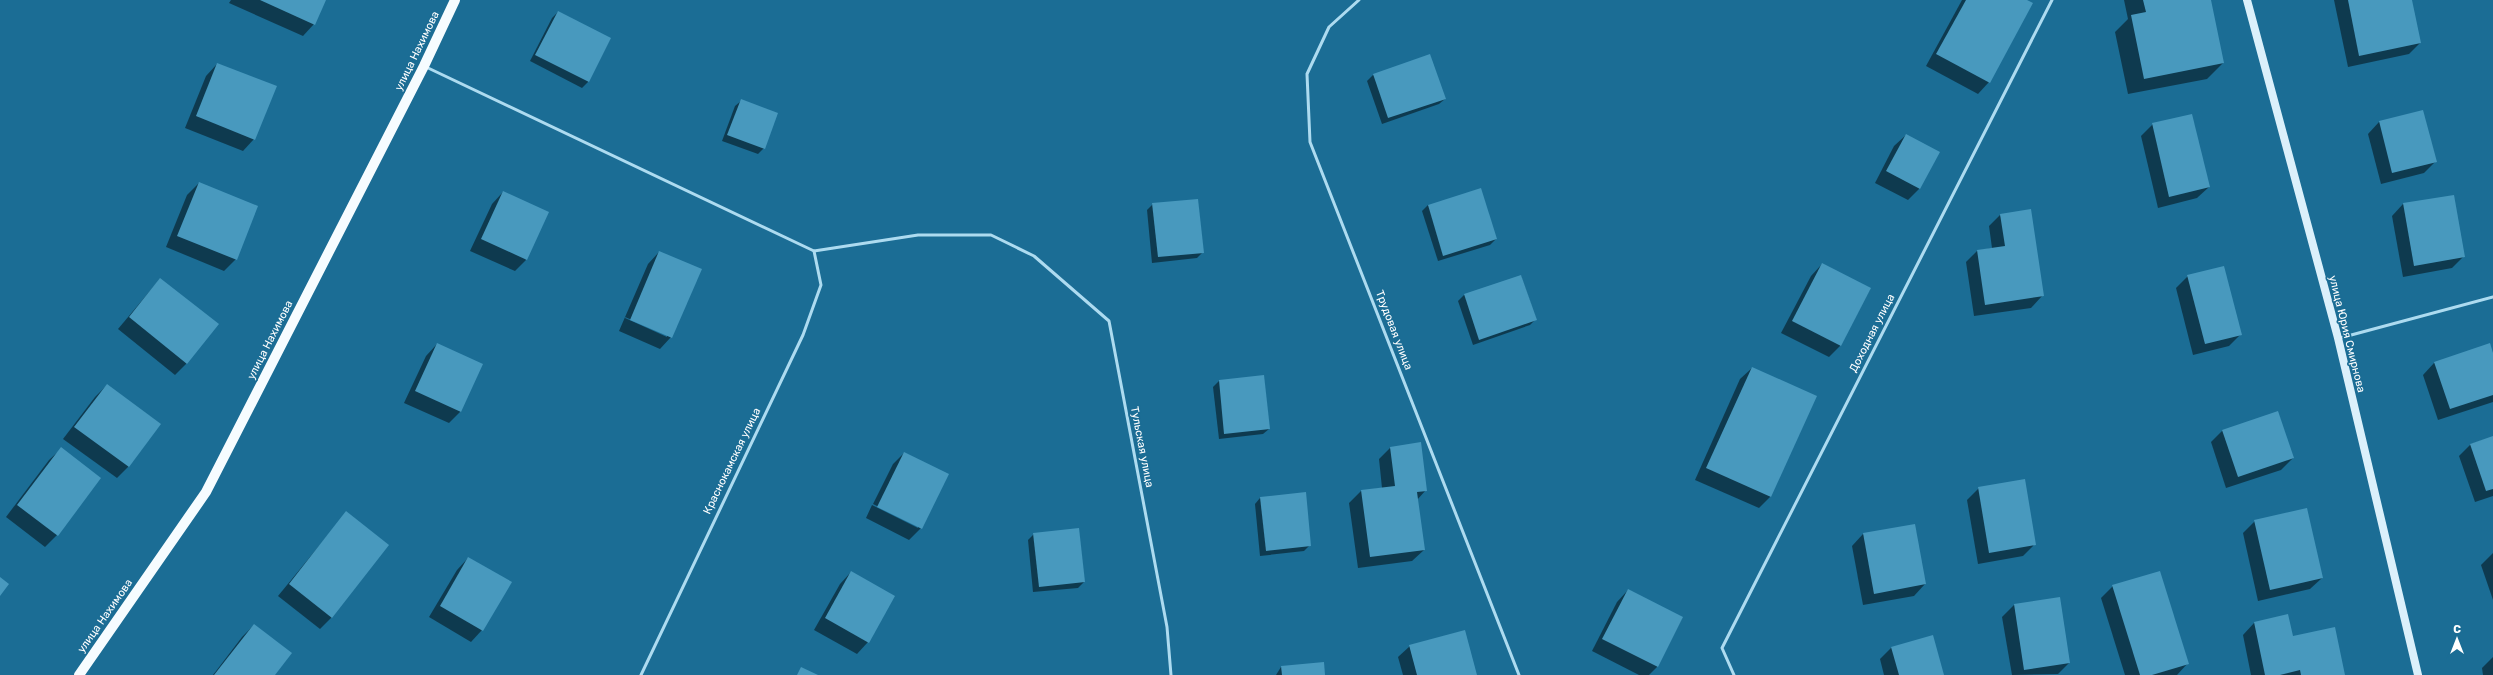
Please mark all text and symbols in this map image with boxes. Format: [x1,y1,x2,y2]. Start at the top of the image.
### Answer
street label: улица Нахимова [392,9,442,93]
street label: улица Юрия Смирнова [2326,274,2368,394]
street label: Трудовая улица [1373,288,1415,372]
street label: Доходная улица [1847,292,1897,374]
street label: улица Нахимова [244,298,296,382]
street label: Тульская улица [1128,405,1156,489]
street label: Краснокамская улица [701,406,763,516]
street label: улица Нахимова [75,577,135,655]
north arrow [2437,619,2477,659]
text: С [2453,623,2461,636]

